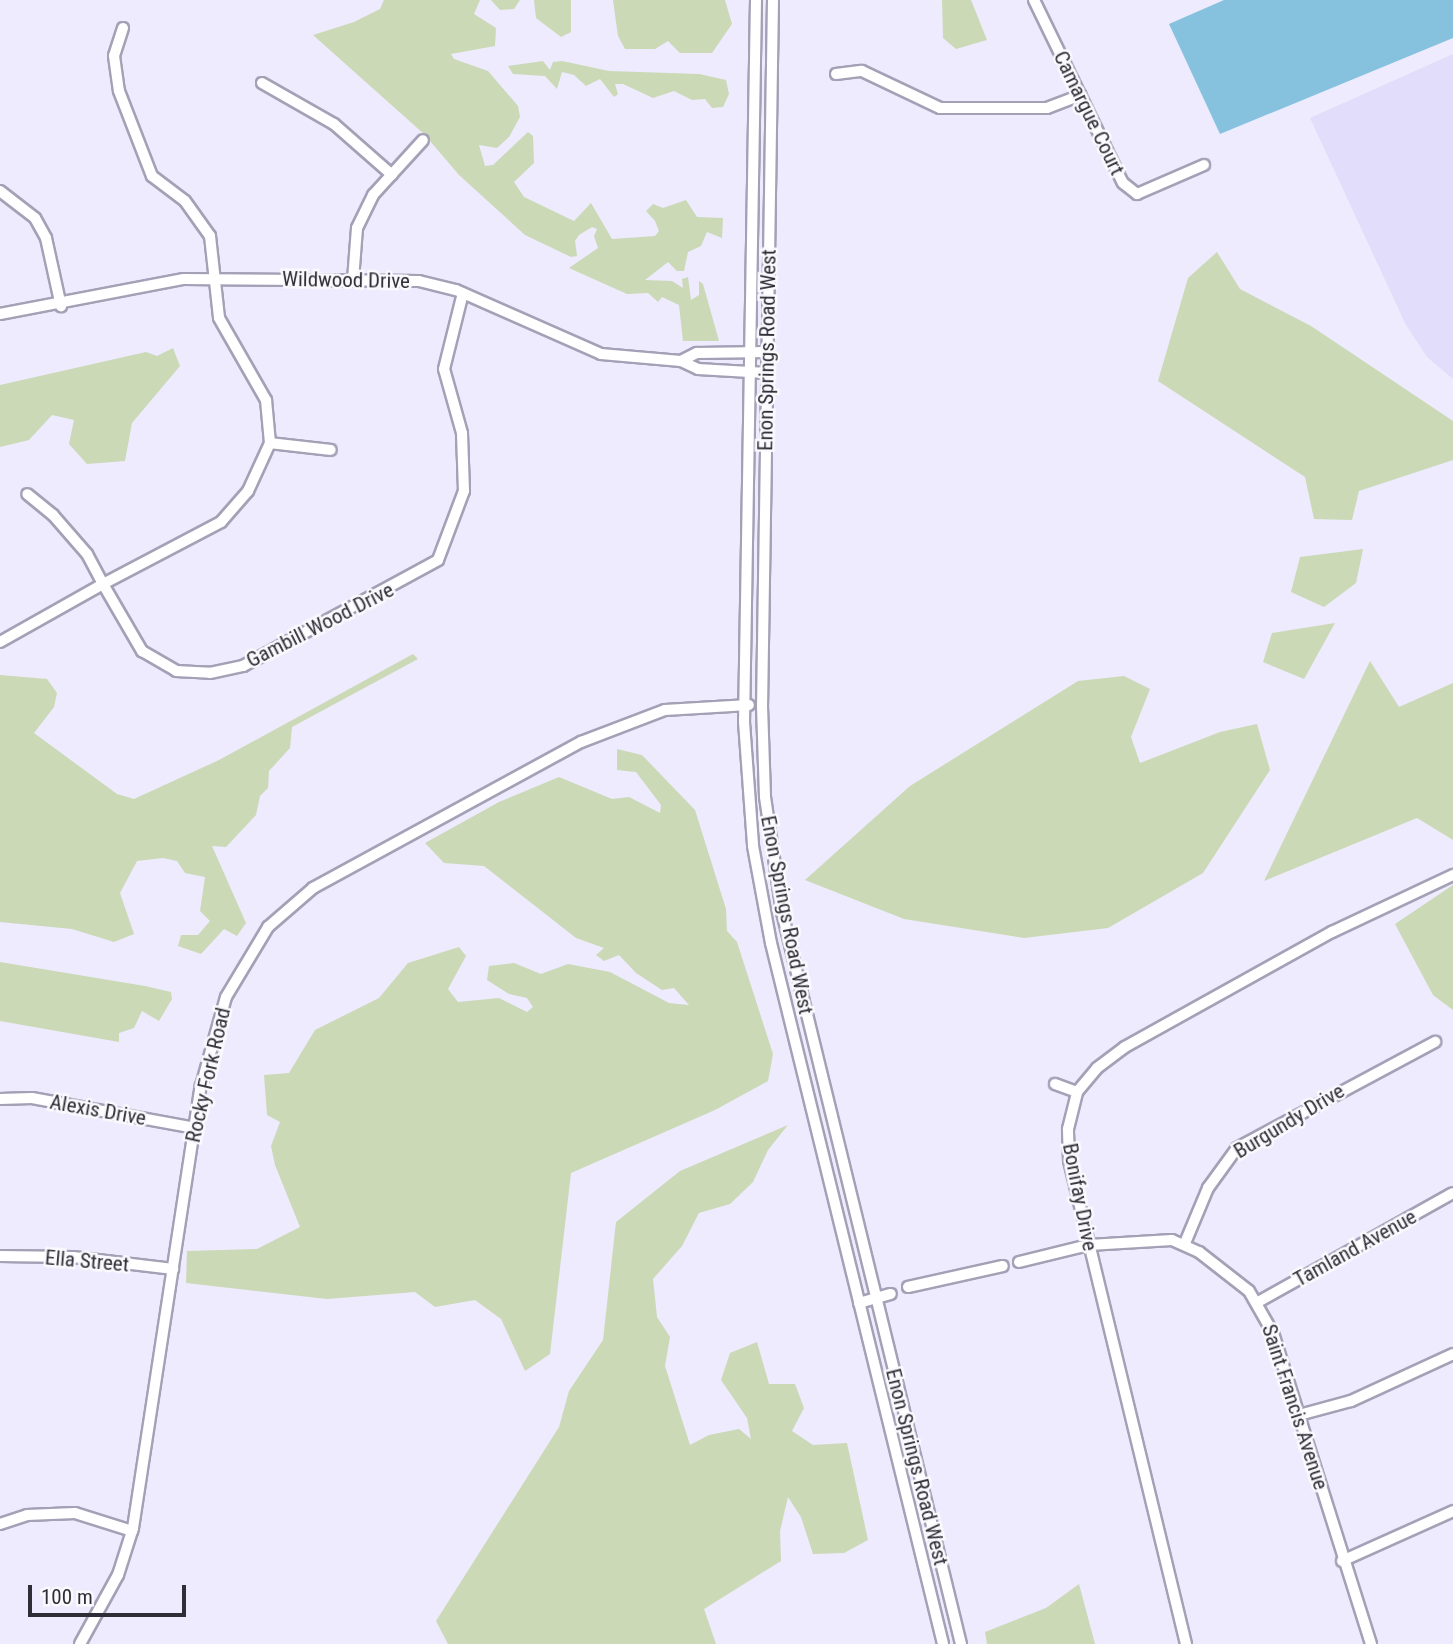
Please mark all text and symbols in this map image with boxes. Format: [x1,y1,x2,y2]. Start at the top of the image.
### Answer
street label: Camargue Court [1048,47,1130,179]
street label: Enon Springs Road West [753,249,781,451]
street label: Wildwood Drive [282,266,410,294]
street label: Gambill Wood Drive [242,577,398,673]
street label: Enon Springs Road West [755,814,819,1016]
street label: Rocky Fork Road [180,1005,236,1145]
street label: Burgundy Drive [1229,1078,1349,1164]
street label: Alexis Drive [48,1089,148,1131]
street label: Bonifay Drive [1057,1141,1103,1253]
street label: Tamland Avenue [1289,1204,1421,1292]
street label: Ella Street [44,1245,130,1277]
street label: Saint Francis Avenue [1256,1321,1334,1493]
street label: Enon Springs Road West [880,1366,954,1568]
scale bar [32,1570,189,1614]
text: 100 m [41,1585,93,1609]

